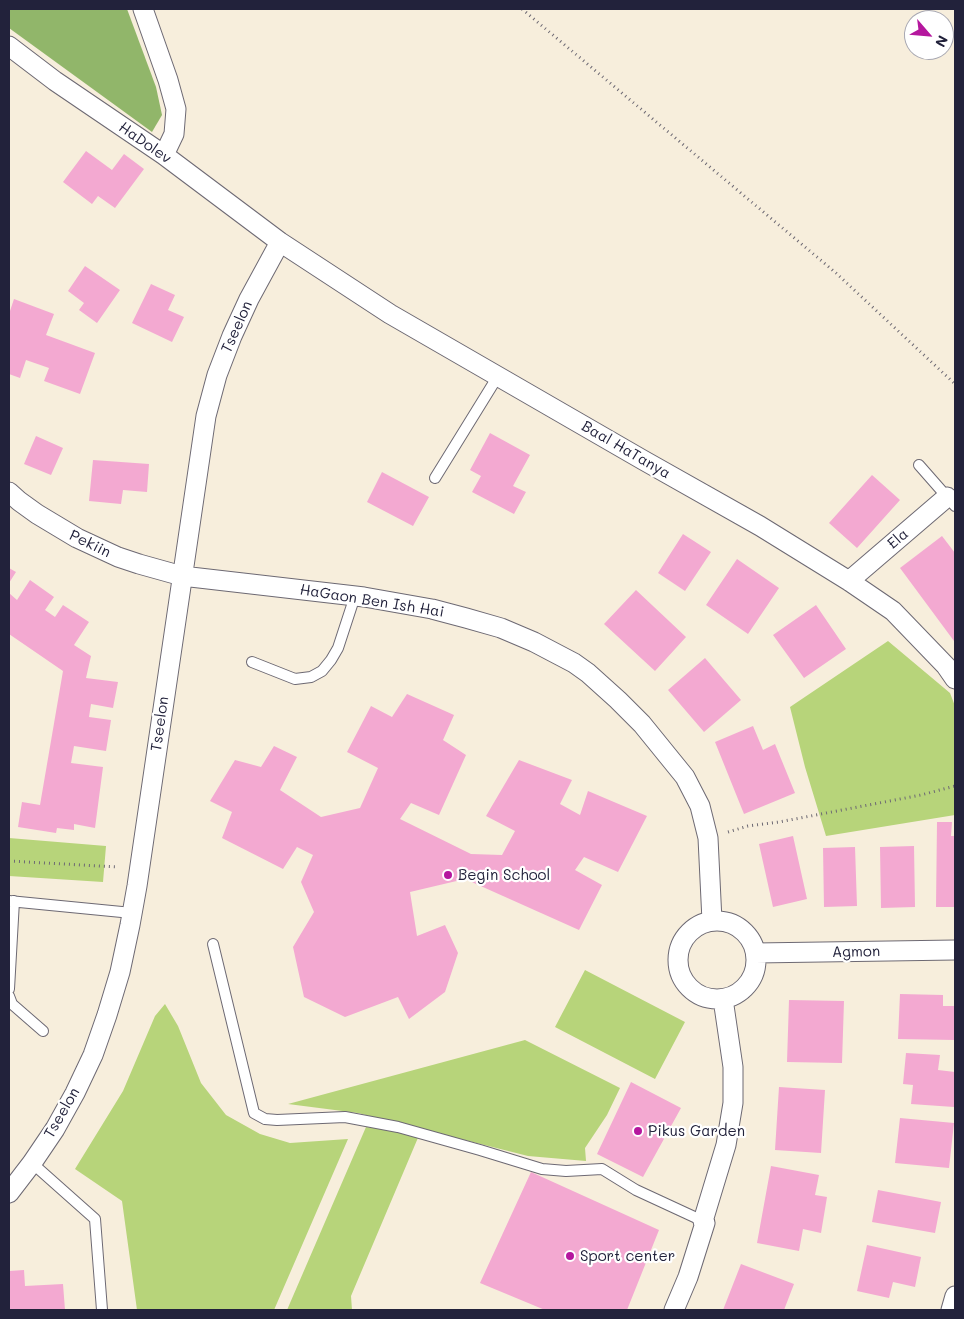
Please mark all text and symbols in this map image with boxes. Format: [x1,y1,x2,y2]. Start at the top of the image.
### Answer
north arrow [904,10,954,60]
text: N [931,33,953,51]
street label: HaDolev [115,118,175,168]
street label: Tseelon [218,298,256,356]
street label: Baal HaTanya [578,417,674,483]
street label: Ela [884,525,912,553]
street label: Pekiin [66,526,114,562]
street label: HaGaon Ben Ish Hai [299,581,445,621]
street label: Tseelon [147,695,173,753]
place label: Begin School [458,866,550,884]
marker: Begin School [442,869,454,881]
street label: Agmon [832,943,880,961]
street label: Tseelon [40,1085,84,1141]
place label: Pikus Garden [648,1122,745,1140]
marker: Pikus Garden [632,1125,644,1137]
place label: Sport center [580,1247,675,1265]
marker: Sport center [564,1250,576,1262]

